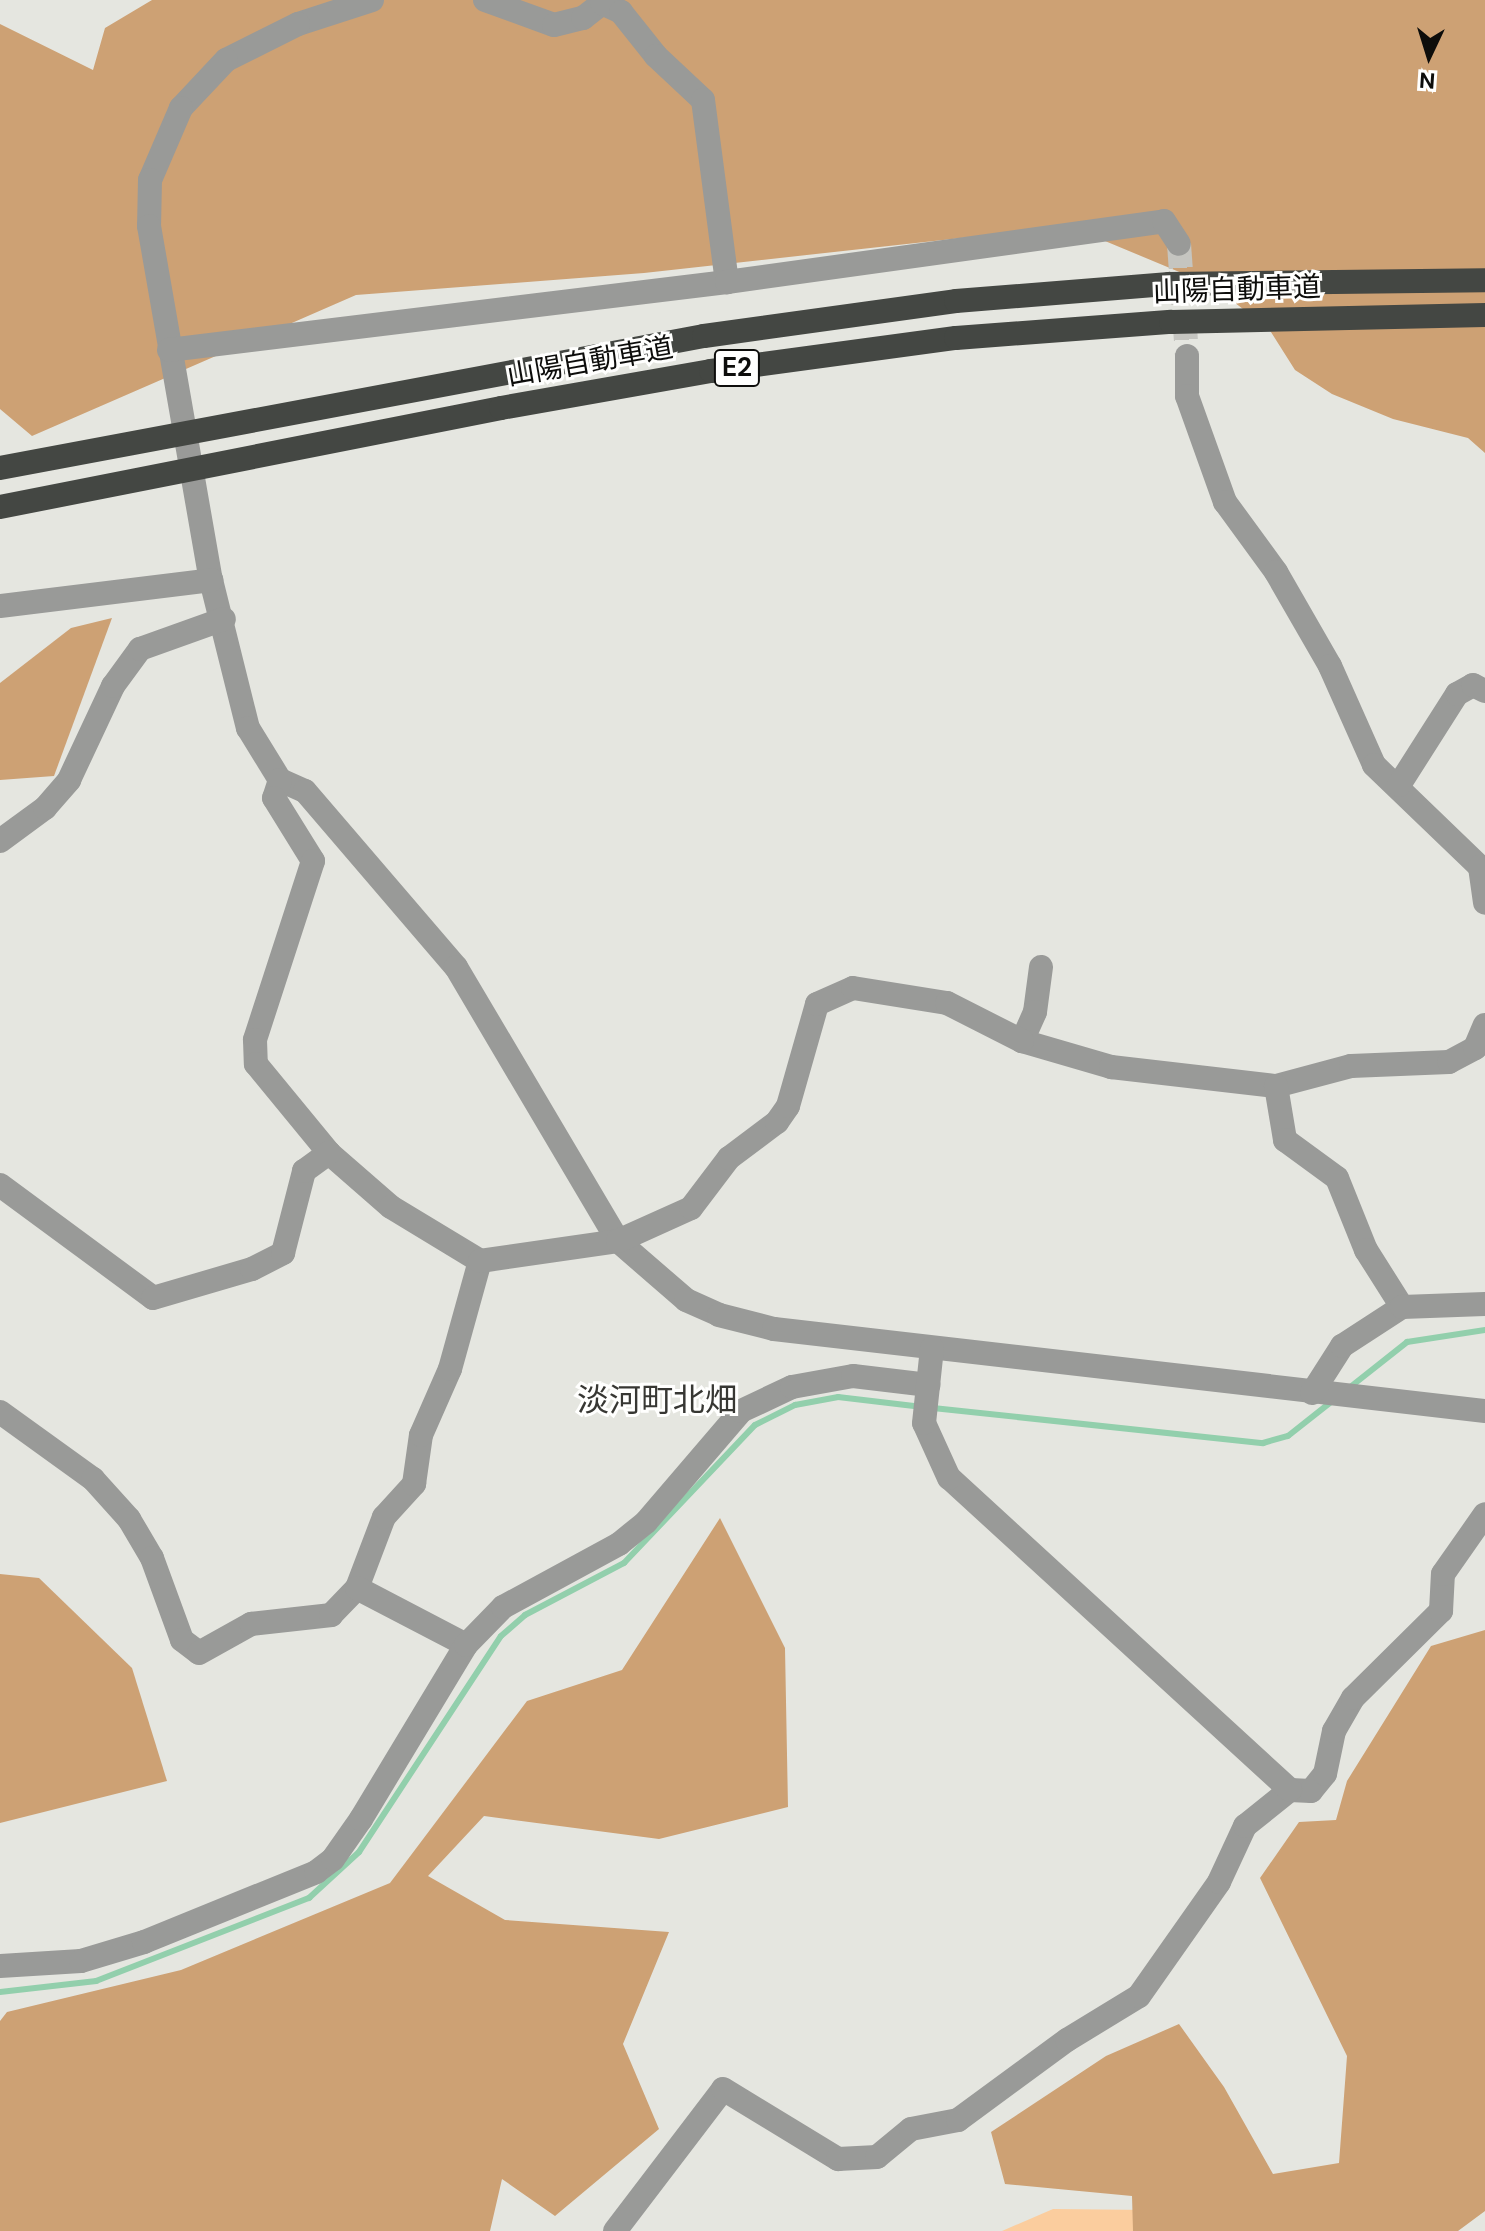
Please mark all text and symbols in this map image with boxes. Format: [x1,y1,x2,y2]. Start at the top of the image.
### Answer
north arrow [1389,16,1469,96]
text: N [1418,65,1436,95]
street label: 山陽自動車道 [1152,270,1322,310]
street label: 山陽自動車道 [504,331,676,393]
road number: E2 [713,346,761,390]
district label: 淡河町北畑 [577,1381,737,1419]

